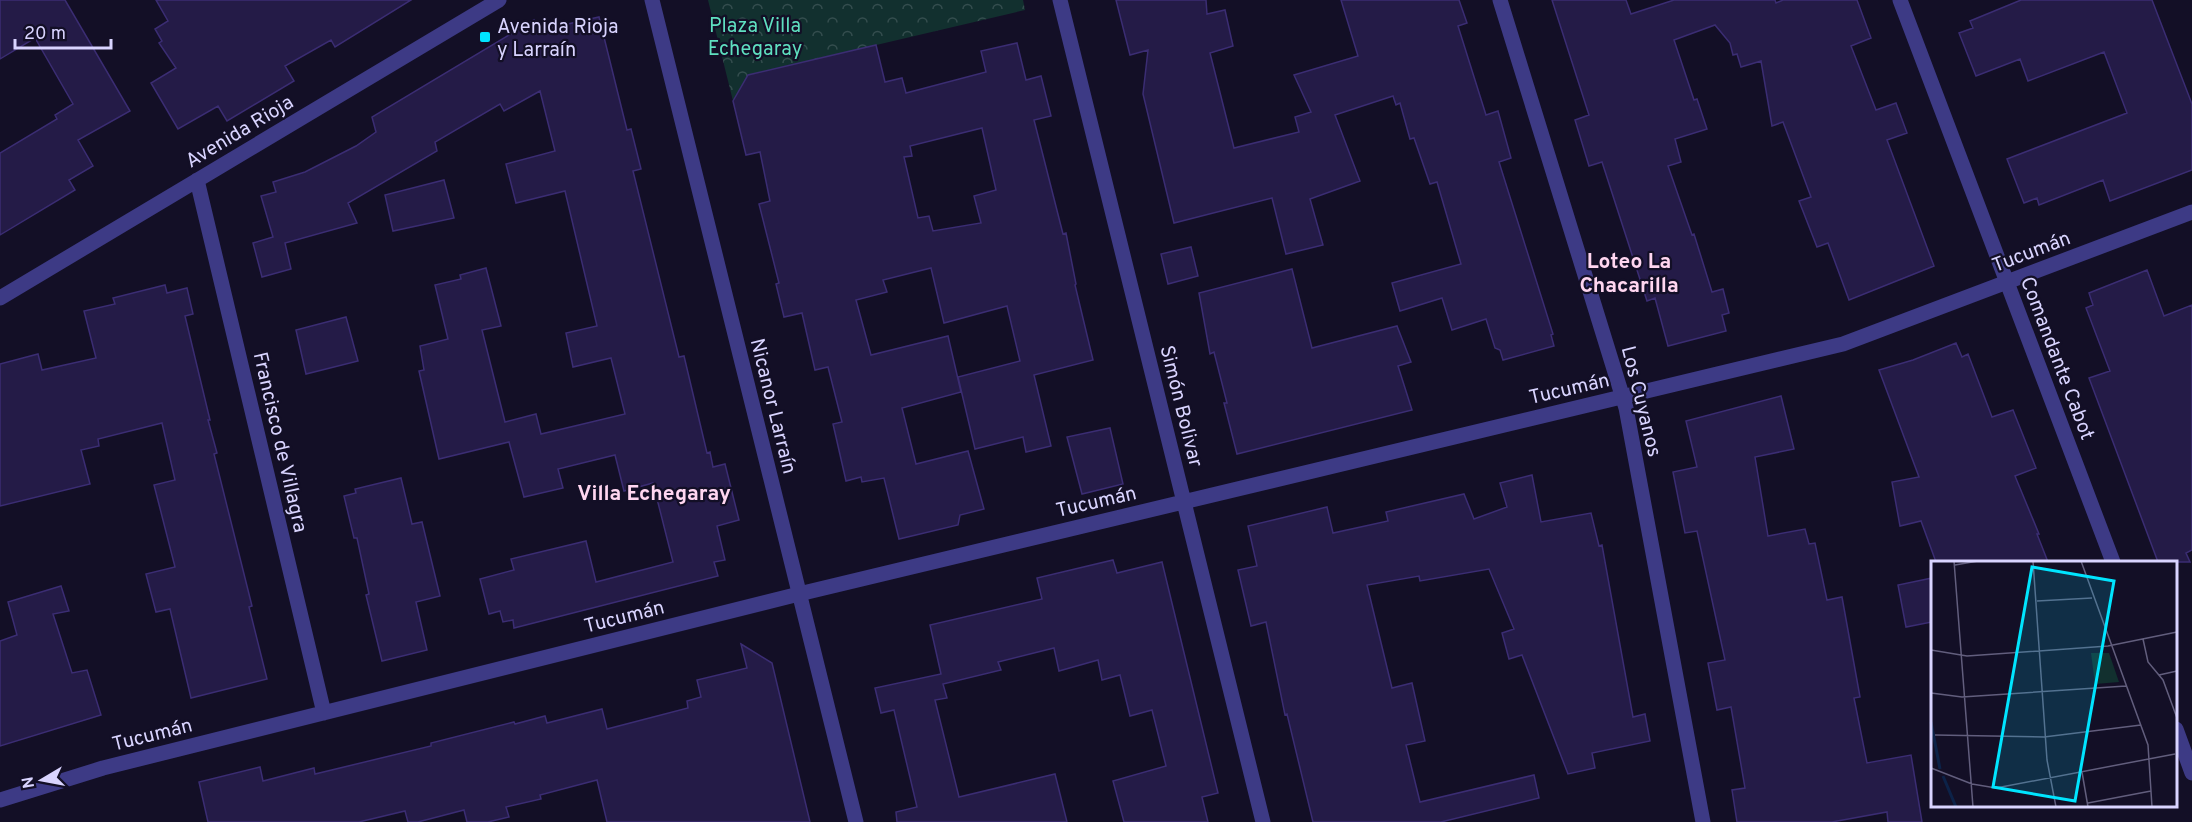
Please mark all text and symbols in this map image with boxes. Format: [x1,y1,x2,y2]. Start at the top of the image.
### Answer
scale bar [15,12,111,50]
park label: Plaza Villa Echegaray [708,14,802,63]
place label: Avenida Rioja y Larraín [497,15,619,64]
text: 20 m [24,23,66,46]
marker: Avenida Rioja y Larraín [478,30,492,44]
street label: Avenida Rioja [181,90,299,175]
street label: Tucumán [1989,226,2075,280]
district label: Loteo La Chacarilla [1579,249,1679,300]
street label: Comandante Cabot [2013,273,2099,444]
street label: Nicanor Larraín [743,336,801,477]
street label: Simón Bolivar [1152,343,1208,470]
street label: Los Cuyanos [1614,343,1666,460]
street label: Francisco de Villagra [246,350,312,535]
street label: Tucumán [1527,368,1612,412]
district label: Villa Echegaray [577,481,731,508]
street label: Tucumán [1054,481,1139,525]
inset map [1931,561,2177,807]
street label: Tucumán [582,595,667,640]
street label: Tucumán [110,713,195,758]
north arrow [12,750,72,810]
text: N [18,775,40,790]

